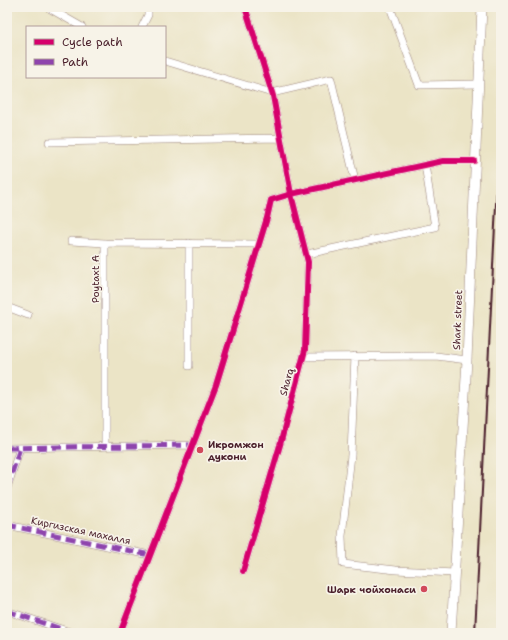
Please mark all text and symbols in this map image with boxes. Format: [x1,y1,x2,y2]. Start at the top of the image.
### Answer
legend [26,26,166,78]
text: Cycle path [62,34,123,50]
text: Path [62,54,88,70]
street label: Poytaxt A [89,255,102,303]
street label: Shark street [450,290,465,350]
street label: Sharq [277,366,297,397]
place label: Икромжон дукони [208,438,264,463]
marker: Икромжон дукони [195,445,205,455]
street label: Киргизская махалля [30,514,132,547]
place label: Шарк чойхонаси [327,583,416,596]
marker: Шарк чойхонаси [419,584,429,594]

